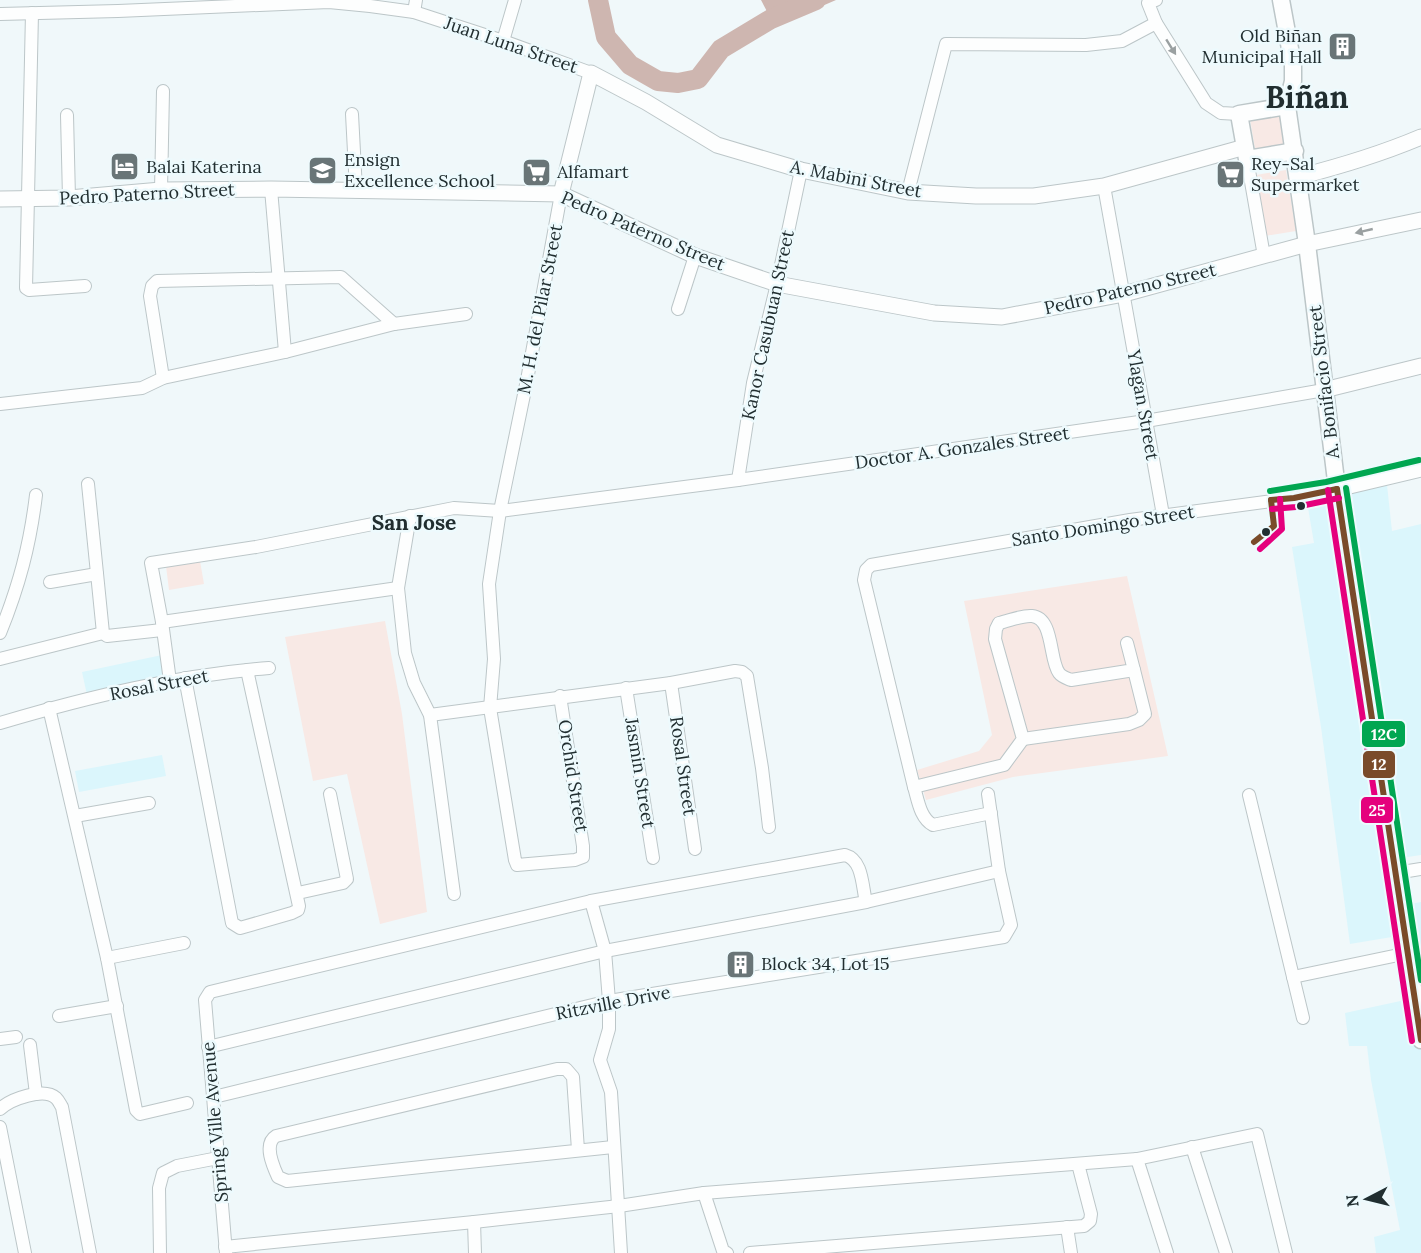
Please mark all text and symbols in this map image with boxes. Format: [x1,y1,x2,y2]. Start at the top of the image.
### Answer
street label: Juan Luna Street [441,11,581,78]
place label: Old Biñan Municipal Hall [1201,24,1322,68]
building icon: Old Biñan Municipal Hall [1327,30,1359,62]
one-way arrow [1166,39,1177,56]
district label: Biñan [1265,78,1349,116]
place label: Ensign Excellence School [344,148,495,192]
hotel icon: Balai Katerina [109,151,141,183]
place label: Rey-Sal Supermarket [1251,152,1359,196]
school or university icon: Ensign Excellence School [307,154,339,186]
street label: A. Mabini Street [787,154,924,203]
place label: Balai Katerina [146,155,262,178]
supermarket icon: Alfamart [520,156,552,188]
supermarket icon: Rey-Sal Supermarket [1214,158,1246,190]
place label: Alfamart [556,160,629,183]
street label: Pedro Paterno Street [59,177,235,210]
street label: Pedro Paterno Street [558,186,729,275]
street label: M. H. del Pilar Street [512,222,567,396]
one-way arrow [1354,227,1373,236]
street label: Kanor Casubuan Street [736,228,799,422]
street label: Pedro Paterno Street [1042,258,1218,319]
street label: A. Bonifacio Street [1303,304,1344,461]
street label: Ylagan Street [1122,347,1165,462]
street label: Doctor A. Gonzales Street [853,421,1071,474]
street label: Santo Domingo Street [1010,500,1196,551]
unlabelled marker [1295,500,1307,512]
district label: San Jose [372,509,456,536]
unlabelled marker [1260,526,1272,538]
street label: Rosal Street [108,664,210,705]
street label: Jasmin Street [620,715,661,830]
street label: Rosal Street [665,715,702,817]
street label: Orchid Street [553,718,594,834]
line badge: 12C [1361,720,1406,748]
text: 12C [1371,724,1397,744]
line badge: 12 [1362,750,1396,779]
text: 12 [1371,754,1387,774]
line badge: 25 [1360,796,1394,824]
text: 25 [1368,800,1386,820]
building icon: Block 34, Lot 15 [724,948,756,980]
place label: Block 34, Lot 15 [761,952,890,975]
street label: Ritzville Drive [554,980,672,1025]
street label: Spring Ville Avenue [196,1040,233,1203]
north arrow [1337,1169,1397,1229]
text: N [1341,1193,1363,1208]

